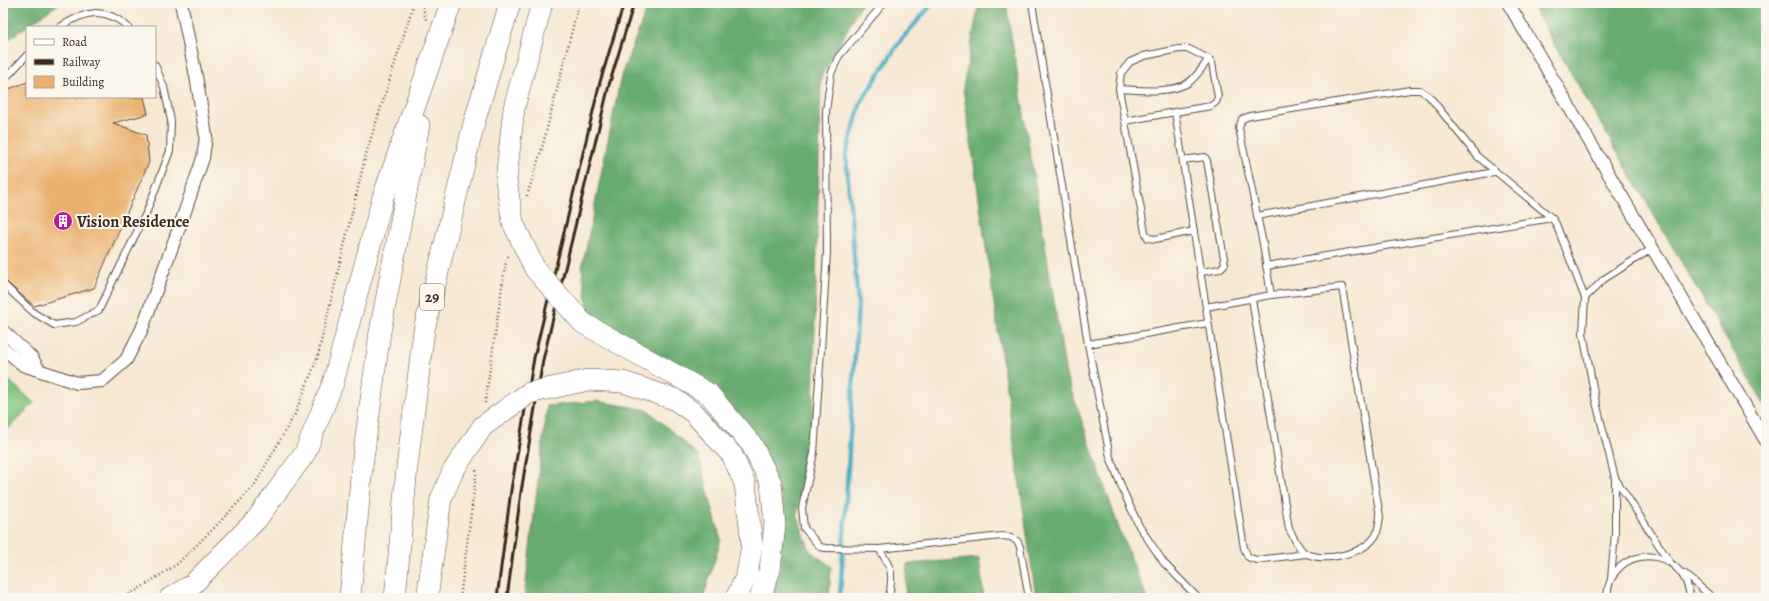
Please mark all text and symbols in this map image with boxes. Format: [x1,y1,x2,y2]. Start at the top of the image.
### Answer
legend [26,26,156,98]
text: Road [62,34,88,50]
text: Railway [62,54,101,70]
text: Building [62,74,104,90]
building icon: Vision Residence [52,210,74,232]
place label: Vision Residence [76,211,190,233]
road number: 29 [420,284,444,310]

